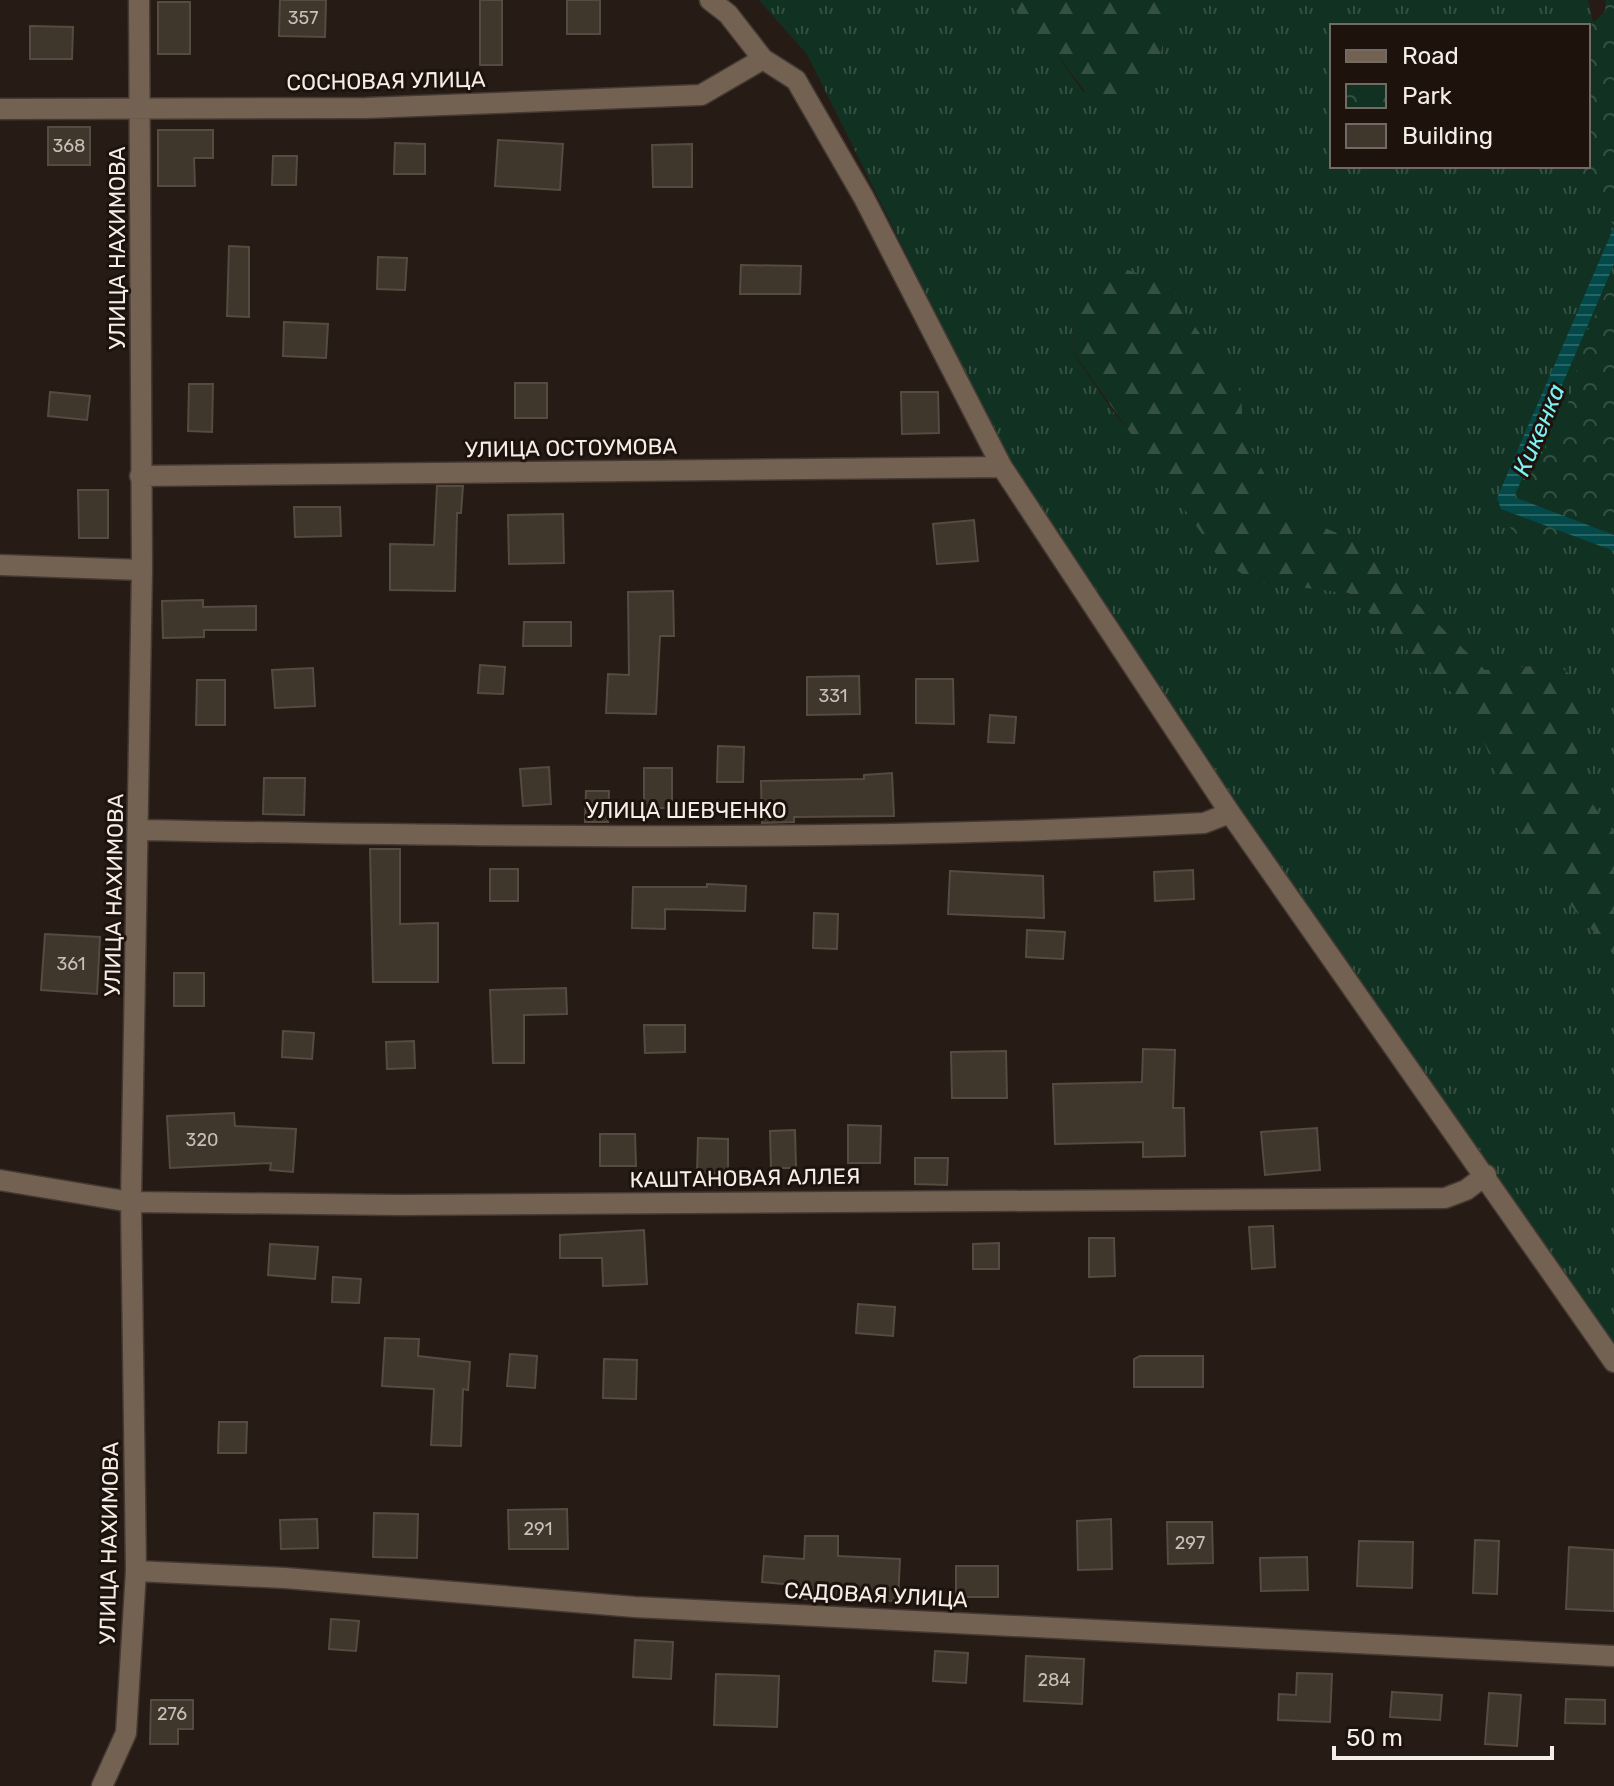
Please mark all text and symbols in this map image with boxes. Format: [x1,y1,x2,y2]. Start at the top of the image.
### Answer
house number: 357 [288,7,318,29]
legend [1330,24,1590,168]
text: Road [1402,42,1459,70]
street label: СОСНОВАЯ УЛИЦА [286,66,486,96]
text: Park [1402,82,1453,110]
text: Building [1402,122,1493,150]
house number: 368 [52,135,86,157]
street label: УЛИЦА НАХИМОВА [104,146,131,349]
water label: Кикенка [1507,380,1571,480]
street label: УЛИЦА ОСТОУМОВА [465,433,678,463]
house number: 331 [818,685,848,707]
street label: УЛИЦА НАХИМОВА [99,793,129,997]
street label: УЛИЦА ШЕВЧЕНКО [585,797,787,824]
house number: 361 [57,953,85,975]
house number: 320 [186,1129,218,1151]
street label: КАШТАНОВАЯ АЛЛЕЯ [629,1162,861,1194]
street label: УЛИЦА НАХИМОВА [94,1441,124,1645]
house number: 291 [524,1518,552,1540]
house number: 297 [1175,1532,1205,1554]
street label: САДОВАЯ УЛИЦА [783,1577,969,1613]
house number: 284 [1037,1669,1071,1691]
house number: 276 [157,1703,187,1725]
scale bar [1334,1710,1552,1760]
text: 50 m [1346,1724,1403,1752]

